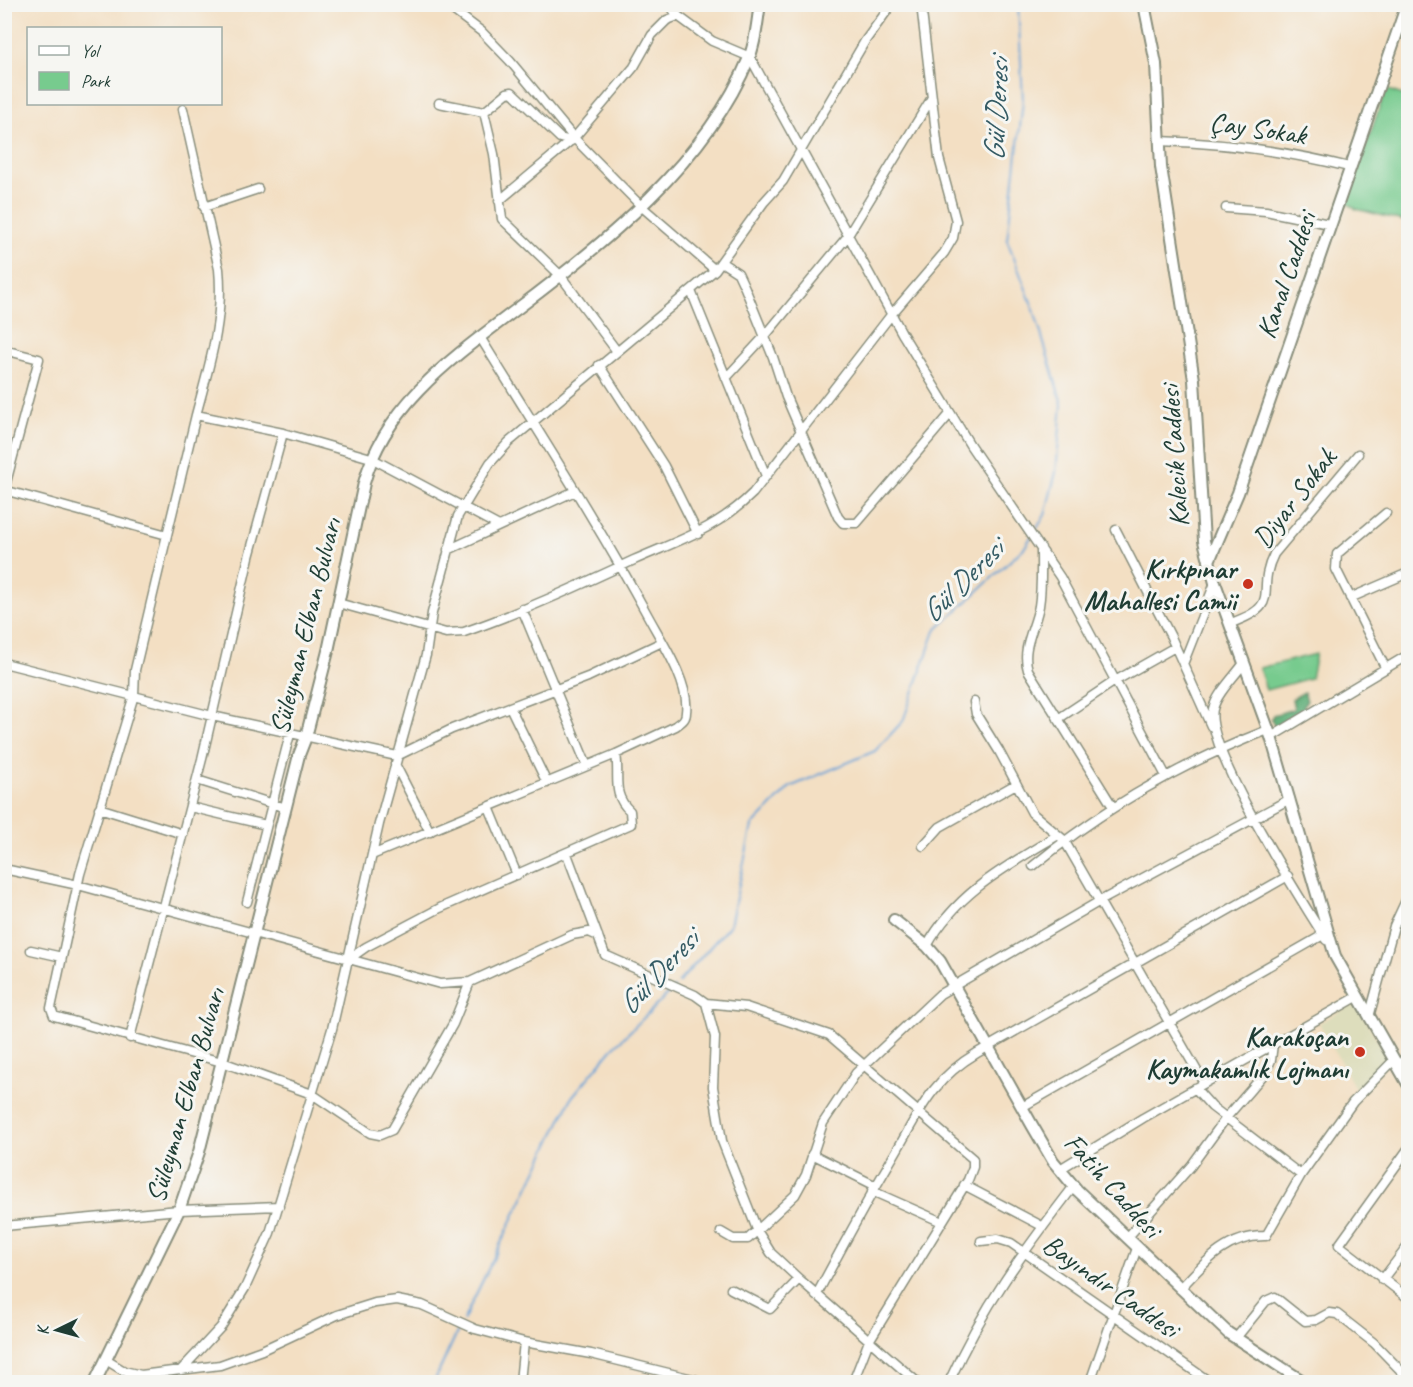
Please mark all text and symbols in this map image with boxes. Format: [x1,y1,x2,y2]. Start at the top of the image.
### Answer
legend [27,27,222,105]
text: Yol [81,40,101,62]
water label: Gül Deresi [974,51,1018,162]
text: Park [81,70,111,92]
street label: Çay Sokak [1207,104,1310,153]
street label: Kanal Caddesi [1248,204,1325,343]
street label: Kalecik Caddesi [1151,380,1196,528]
street label: Diyar Sokak [1245,439,1345,554]
street label: Süleyman Elban Bulvarı [261,513,349,738]
water label: Gül Deresi [913,526,1017,630]
place label: Kırkpınar Mahallesi Camii [1084,551,1239,618]
marker: Kırkpınar Mahallesi Camii [1241,577,1255,591]
water label: Gül Deresi [609,916,712,1022]
street label: Süleyman Elban Bulvarı [138,982,233,1206]
place label: Karakoçan Kaymakamlık Lojmanı [1146,1019,1350,1086]
marker: Karakoçan Kaymakamlık Lojmanı [1353,1045,1367,1059]
street label: Fatih Caddesi [1057,1125,1172,1247]
street label: Bayındır Caddesi [1036,1226,1189,1348]
north arrow [27,1300,87,1360]
text: K [32,1322,53,1336]

